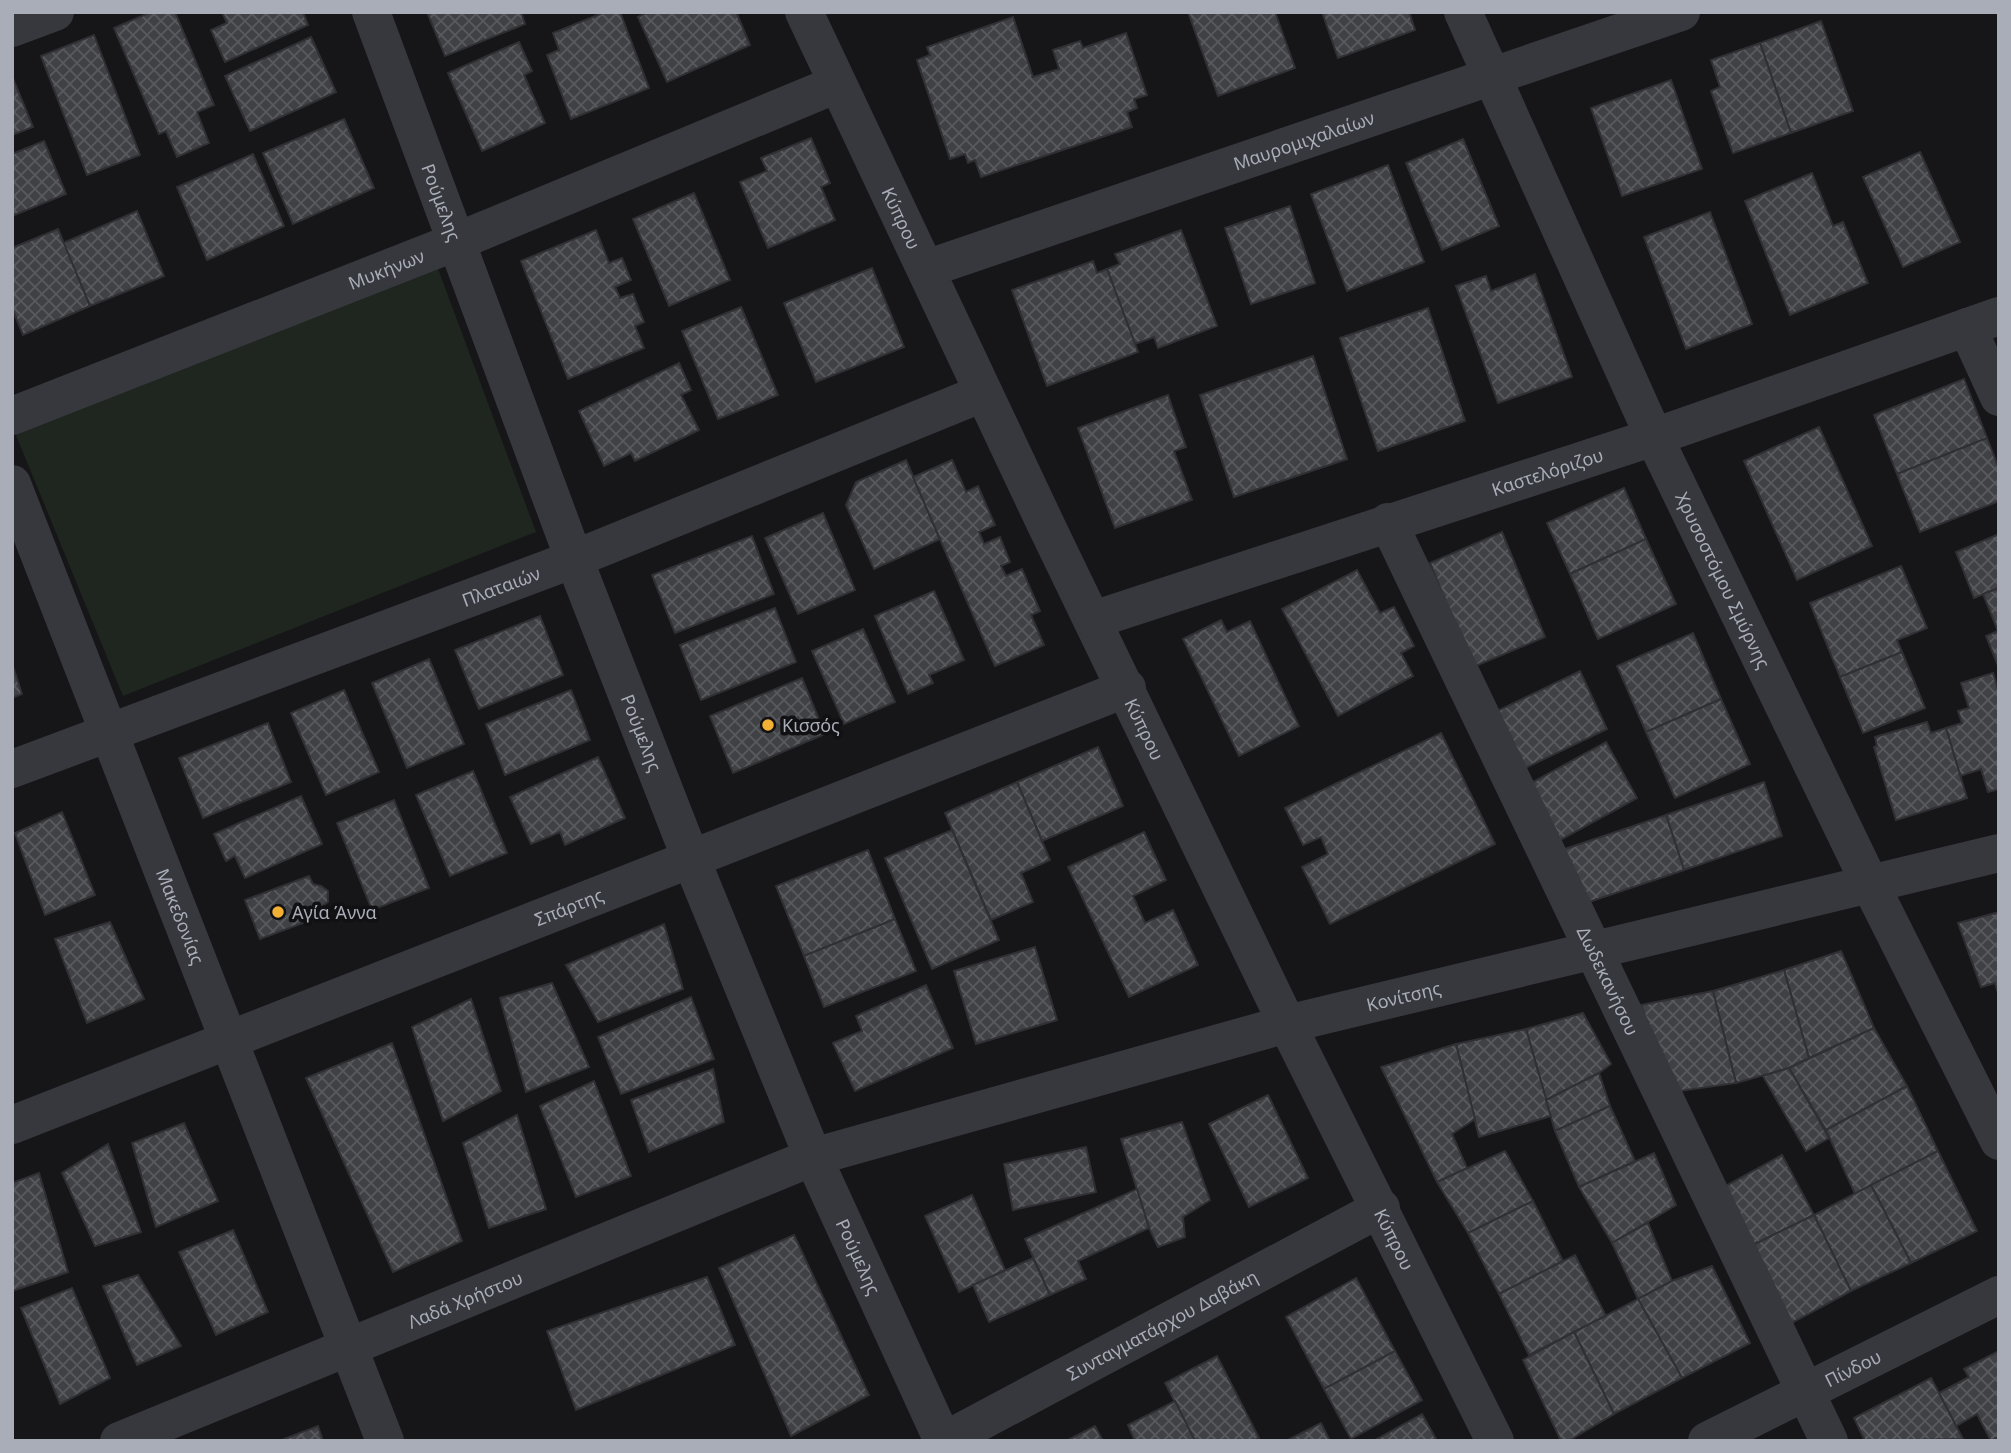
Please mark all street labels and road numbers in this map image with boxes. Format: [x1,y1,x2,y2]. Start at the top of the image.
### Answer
street label: Μαυρομιχαλαίων [1230,105,1377,176]
street label: Ρούμελης [416,160,467,245]
street label: Κύπρου [876,183,926,253]
street label: Μυκήνων [345,243,428,295]
street label: Καστελόριζου [1488,442,1606,501]
street label: Χρυσοστόμου Σμύρνης [1670,488,1776,673]
street label: Πλαταιών [458,561,544,612]
street label: Ρούμελης [616,691,668,775]
street label: Κύπρου [1119,694,1170,764]
street label: Μακεδονίας [151,865,210,968]
street label: Σπάρτης [531,882,607,931]
street label: Δωδεκανήσου [1572,922,1645,1039]
street label: Κονίτσης [1364,975,1443,1017]
street label: Κύπρου [1369,1204,1420,1274]
street label: Ρούμελης [831,1215,886,1299]
street label: Συνταγματάρχου Δαβάκη [1062,1264,1262,1386]
street label: Λαδά Χρήστου [404,1265,526,1334]
street label: Πίνδου [1821,1344,1885,1392]

